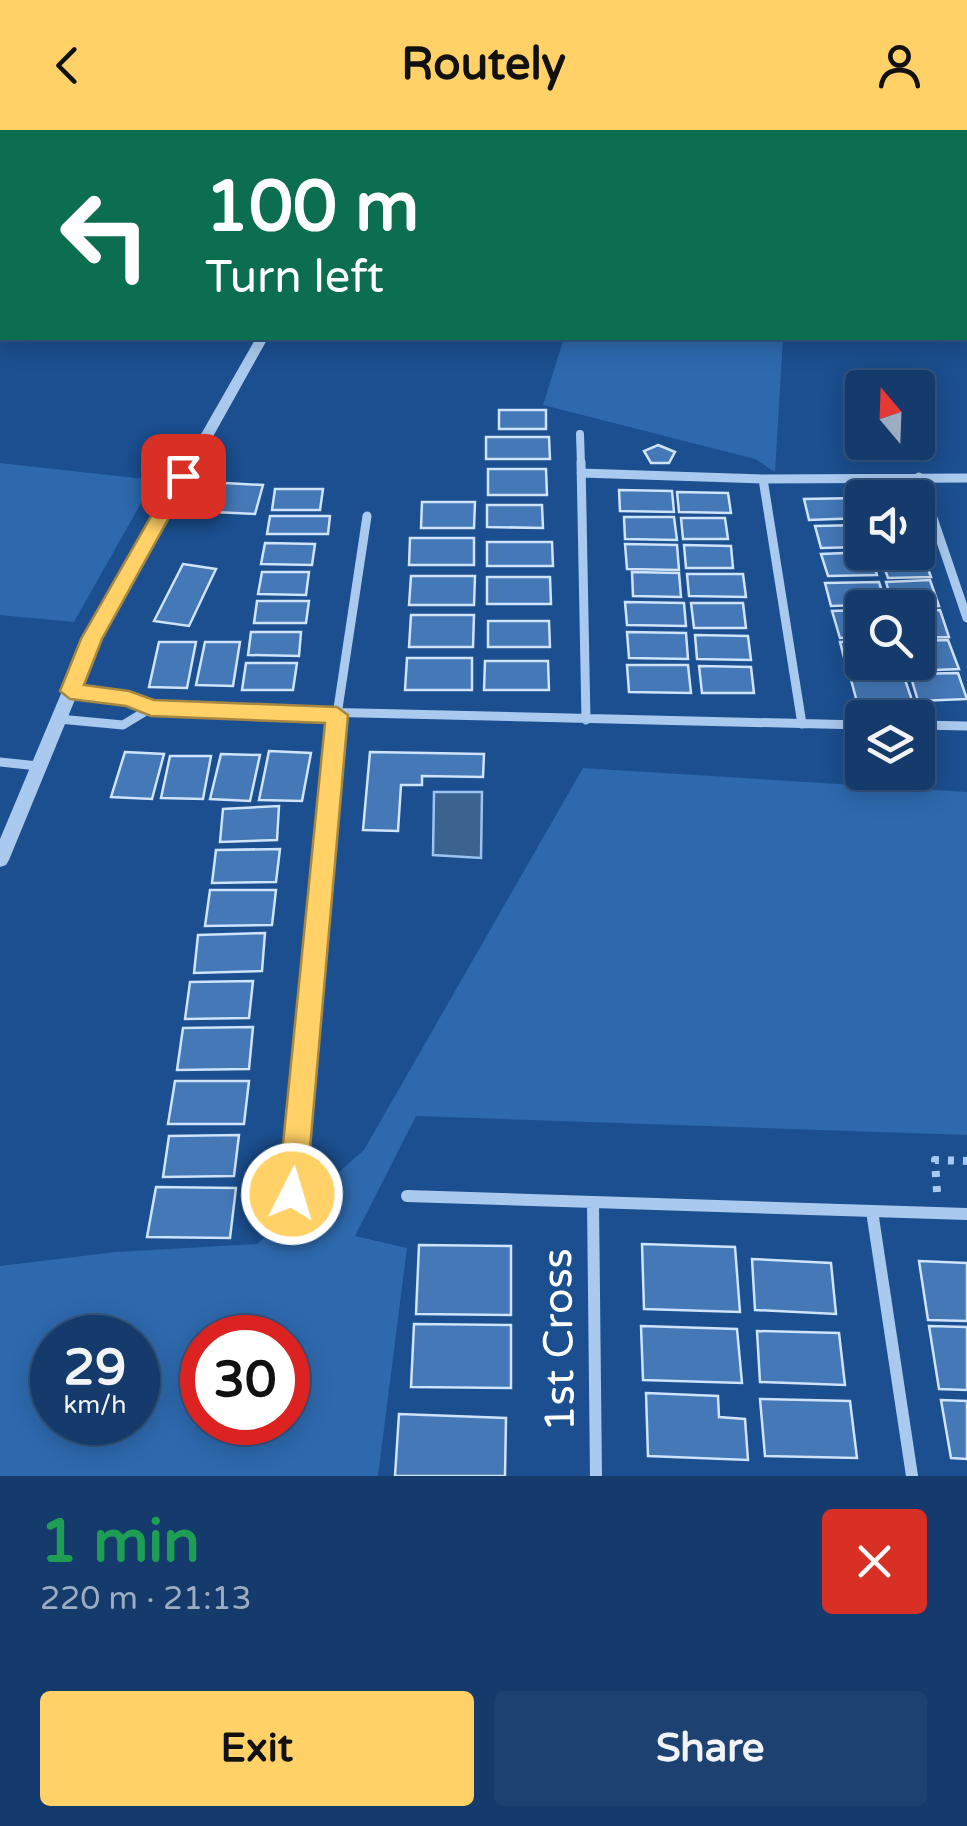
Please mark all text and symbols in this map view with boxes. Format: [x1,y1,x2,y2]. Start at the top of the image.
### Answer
icon: back [40,38,95,93]
text: Routely [401,38,566,92]
icon: person [872,38,927,93]
text: 100 m [205,166,419,250]
icon: left [40,170,170,300]
text: Turn left [205,251,384,305]
north arrow [845,370,935,460]
map controls [845,370,935,790]
pin [141,434,226,519]
icon: arrive [156,449,211,504]
button: sound [845,480,935,570]
button: search [845,590,935,680]
button: layers [845,700,935,790]
position arrow [240,1142,344,1246]
street label: 1st Cross [532,1248,586,1432]
speed limit sign: 30 [180,1315,310,1445]
text: 29 [64,1338,126,1398]
text: km/h [64,1390,126,1420]
text: 1 min [40,1506,200,1578]
button: close [822,1509,927,1614]
text: 220 m · 21:13 [40,1580,252,1618]
button: Exit [40,1691,474,1806]
button: Share [494,1691,927,1806]

